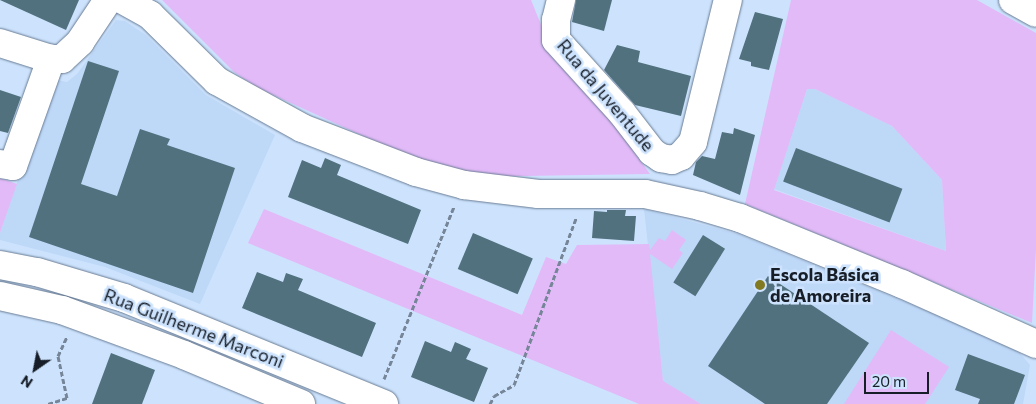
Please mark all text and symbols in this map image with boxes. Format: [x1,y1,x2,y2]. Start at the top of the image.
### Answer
street label: Rua da Juventude [553,35,659,155]
place label: Escola Básica de Amoreira [770,264,879,306]
marker: Escola Básica de Amoreira [754,279,766,291]
street label: Rua Guilherme Marconi [101,284,287,372]
north arrow [10,344,60,394]
scale bar [866,362,931,394]
text: N [18,372,36,392]
text: 20 m [872,372,906,390]

